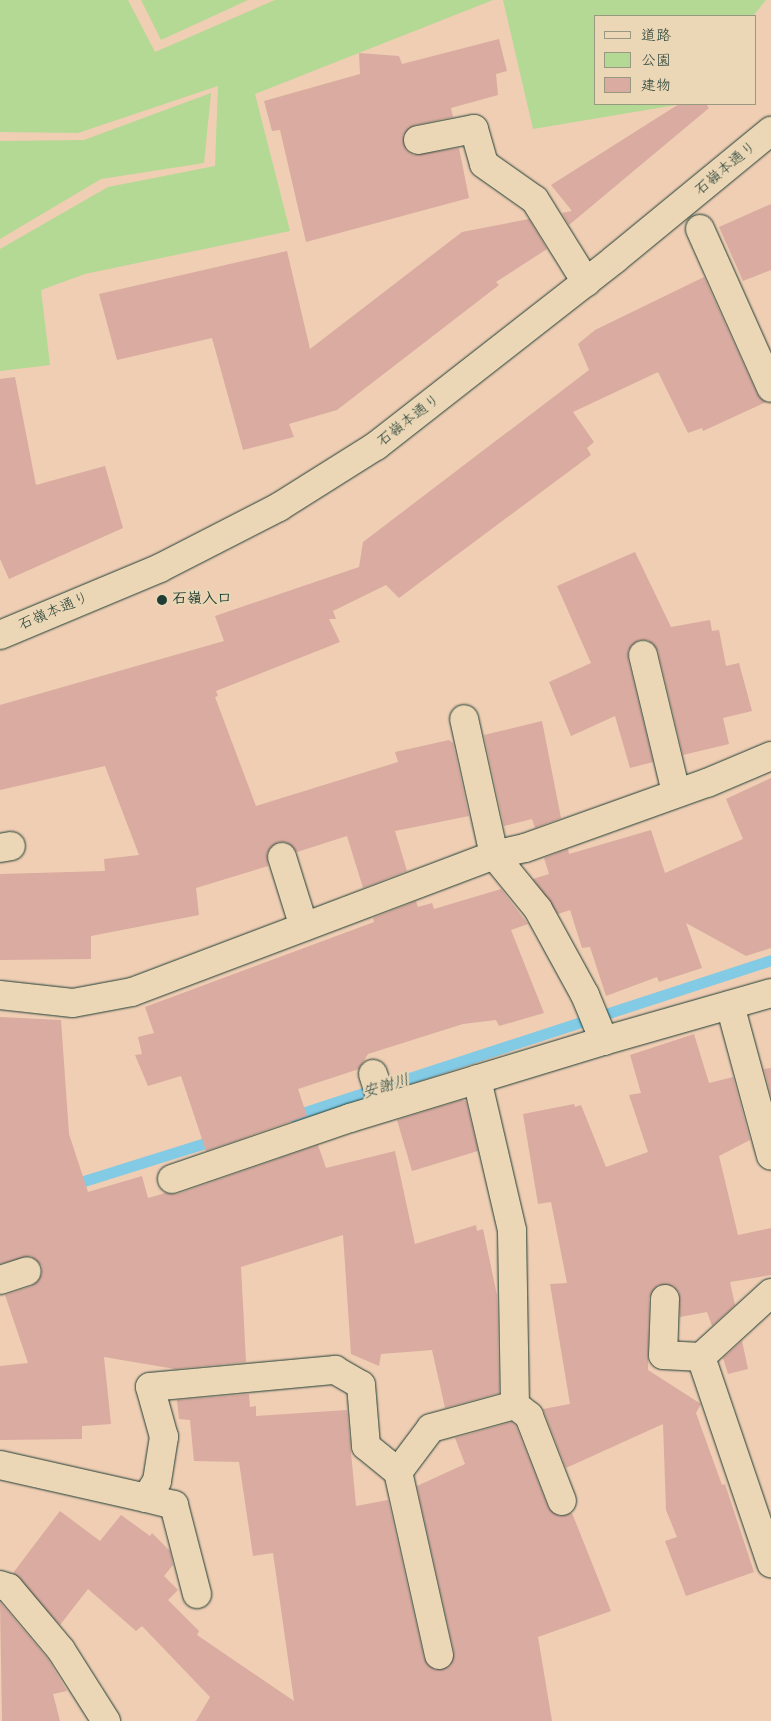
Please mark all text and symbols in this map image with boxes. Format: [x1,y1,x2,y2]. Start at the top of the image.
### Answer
legend [594,15,756,105]
text: 道路 [641,26,671,46]
text: 公園 [641,51,671,71]
text: 建物 [641,76,671,96]
street label: 石嶺本通り [691,138,761,200]
street label: 石嶺本通り [374,391,444,451]
street label: 石嶺本通り [16,589,92,635]
place label: 石嶺入口 [172,591,232,609]
marker: 石嶺入口 [156,594,168,606]
water label: 安謝川 [360,1071,412,1103]

